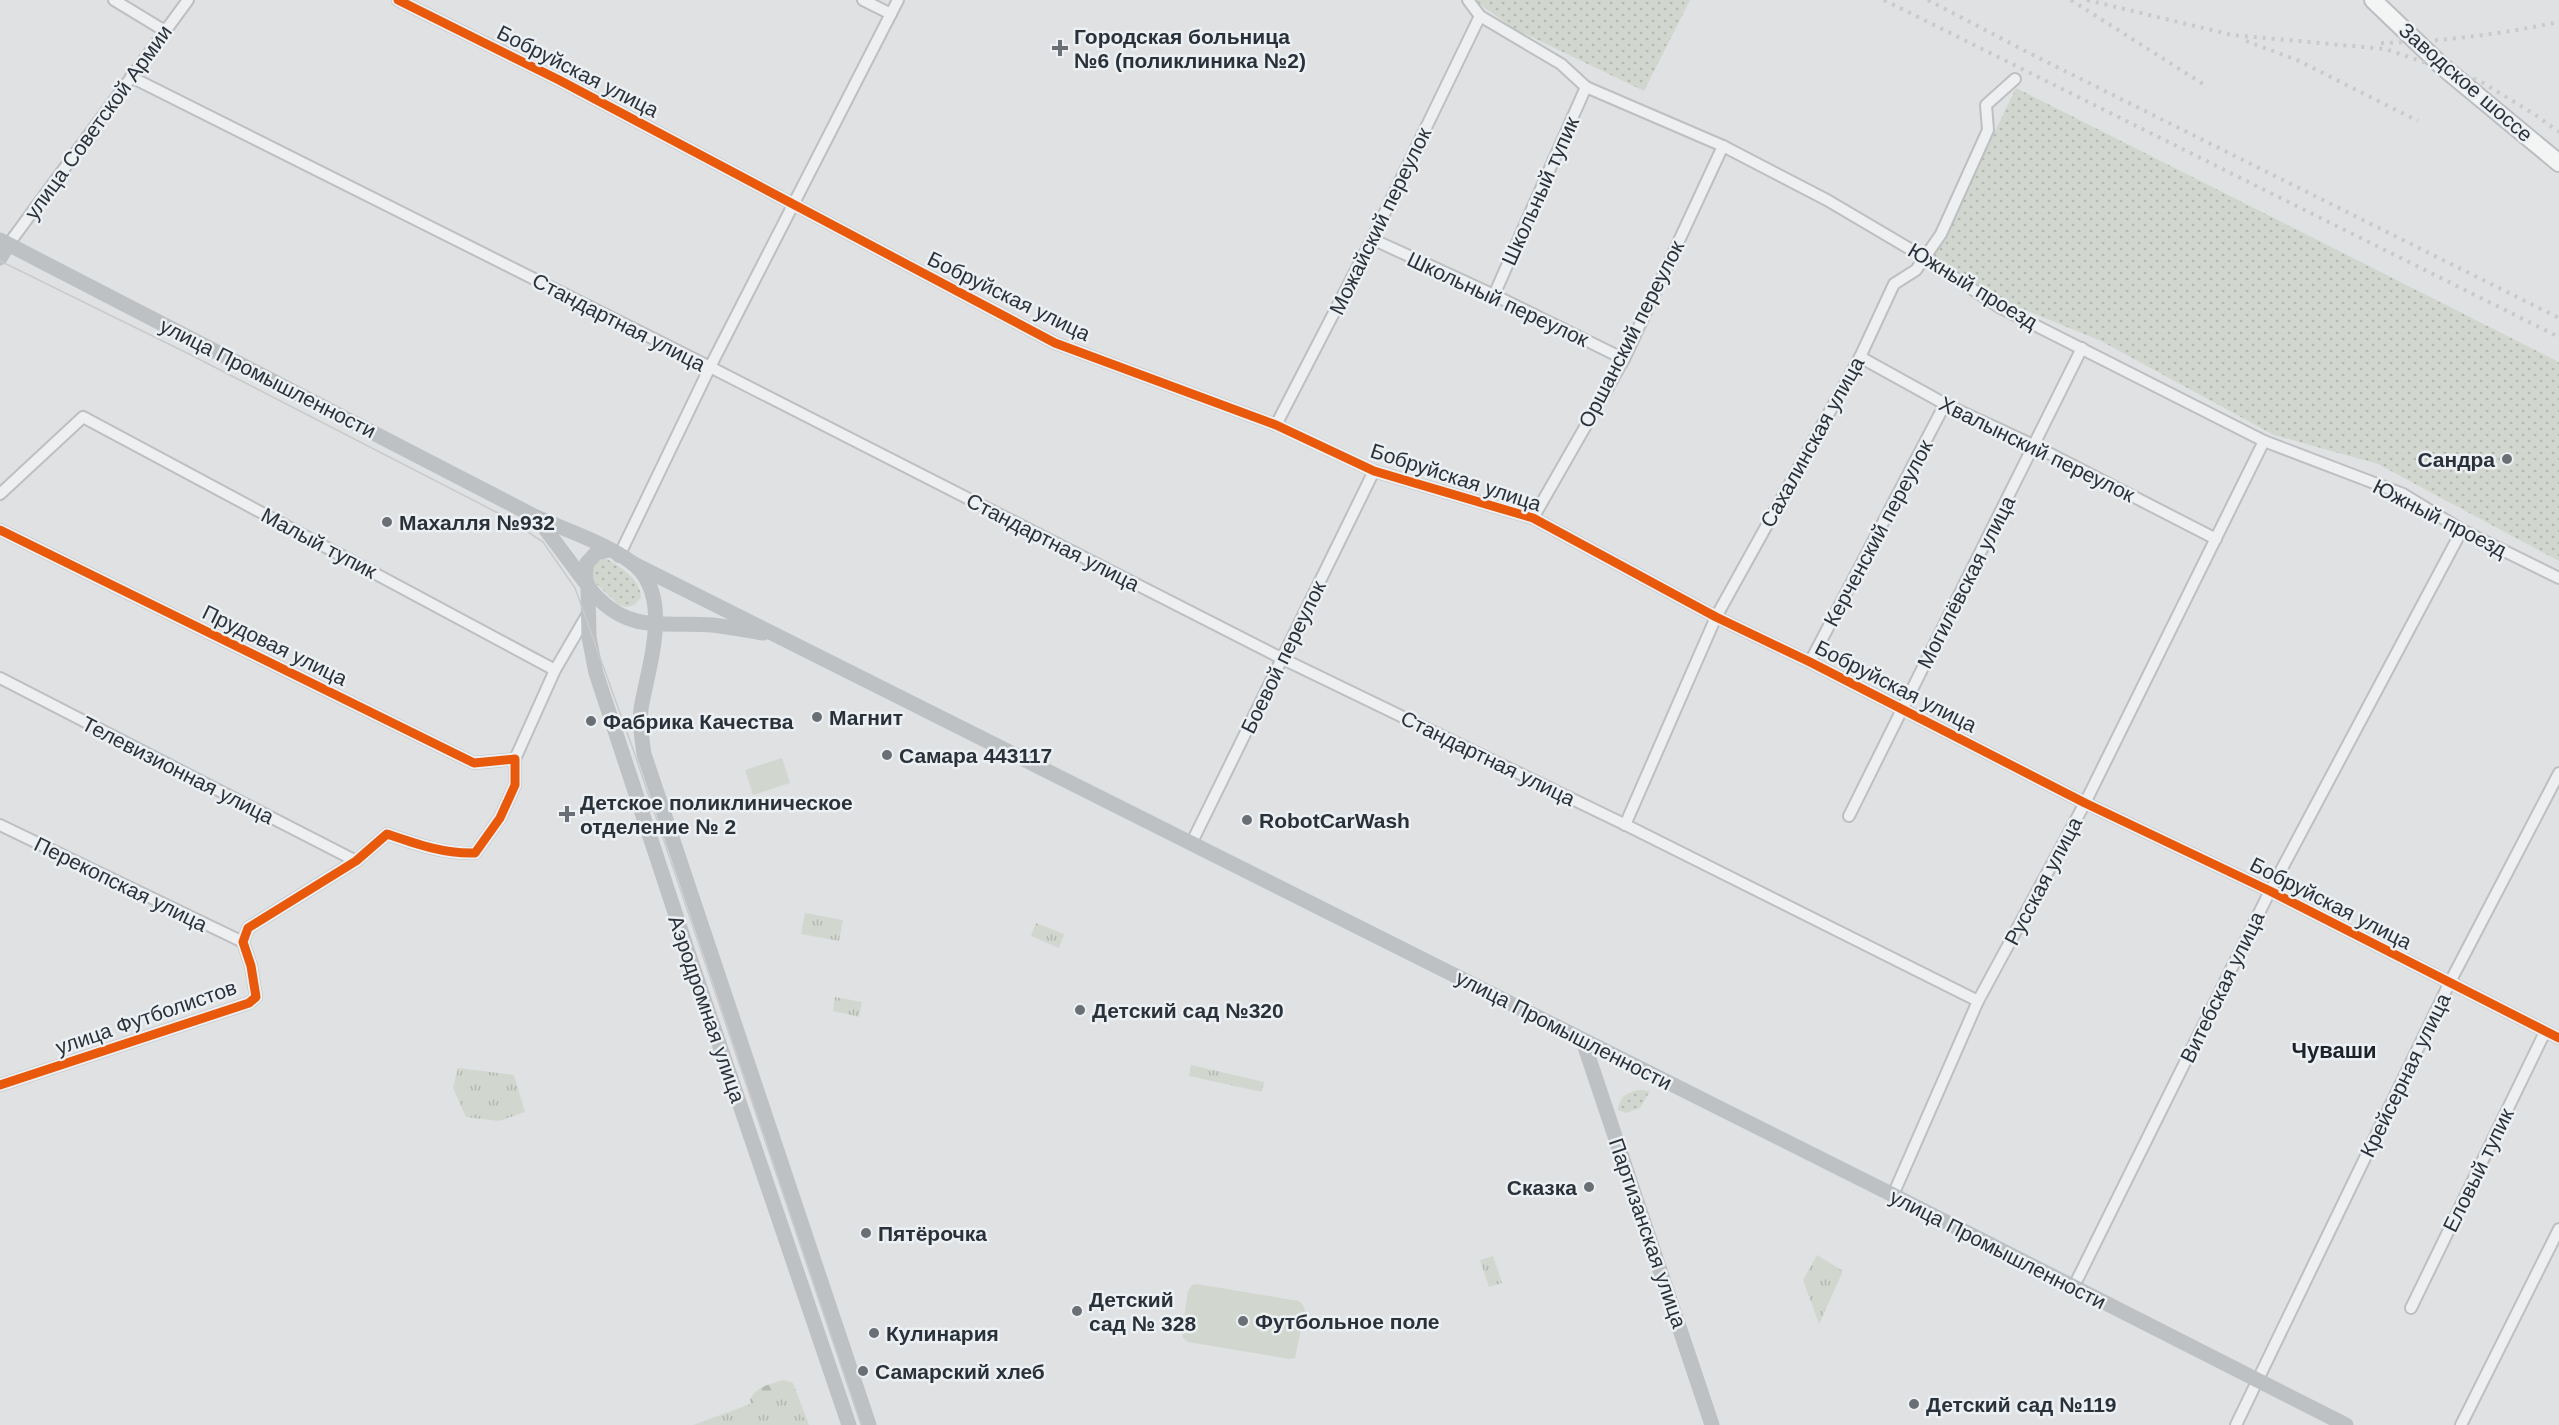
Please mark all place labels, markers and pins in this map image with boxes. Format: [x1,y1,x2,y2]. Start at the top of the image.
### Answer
place label: Городская больница №6 (поликлиника №2) [1074,25,1306,72]
marker: Городская больница №6 (поликлиника №2) [1051,39,1069,57]
place label: Сандра [2417,448,2495,471]
marker: Сандра [2500,452,2514,466]
place label: Махалля №932 [399,511,555,534]
marker: Махалля №932 [380,515,394,529]
place label: Магнит [829,706,903,729]
place label: Фабрика Качества [603,710,794,733]
marker: Магнит [810,710,824,724]
marker: Фабрика Качества [584,714,598,728]
place label: Самара 443117 [899,744,1052,767]
marker: Самара 443117 [880,748,894,762]
place label: Детское поликлиническое отделение № 2 [580,791,853,838]
marker: Детское поликлиническое отделение № 2 [558,805,576,823]
place label: RobotCarWash [1259,809,1410,832]
marker: RobotCarWash [1240,813,1254,827]
place label: Детский сад №320 [1092,999,1284,1022]
marker: Детский сад №320 [1073,1003,1087,1017]
place label: Сказка [1507,1176,1577,1199]
marker: Сказка [1582,1180,1596,1194]
place label: Пятёрочка [878,1222,987,1245]
marker: Пятёрочка [859,1226,873,1240]
place label: Детский сад № 328 [1089,1288,1196,1335]
marker: Детский сад № 328 [1070,1304,1084,1318]
place label: Футбольное поле [1255,1310,1439,1333]
marker: Футбольное поле [1236,1314,1250,1328]
place label: Кулинария [886,1322,999,1345]
marker: Кулинария [867,1326,881,1340]
place label: Самарский хлеб [875,1360,1045,1383]
marker: Самарский хлеб [856,1364,870,1378]
place label: Детский сад №119 [1926,1393,2117,1416]
marker: Детский сад №119 [1907,1397,1921,1411]

